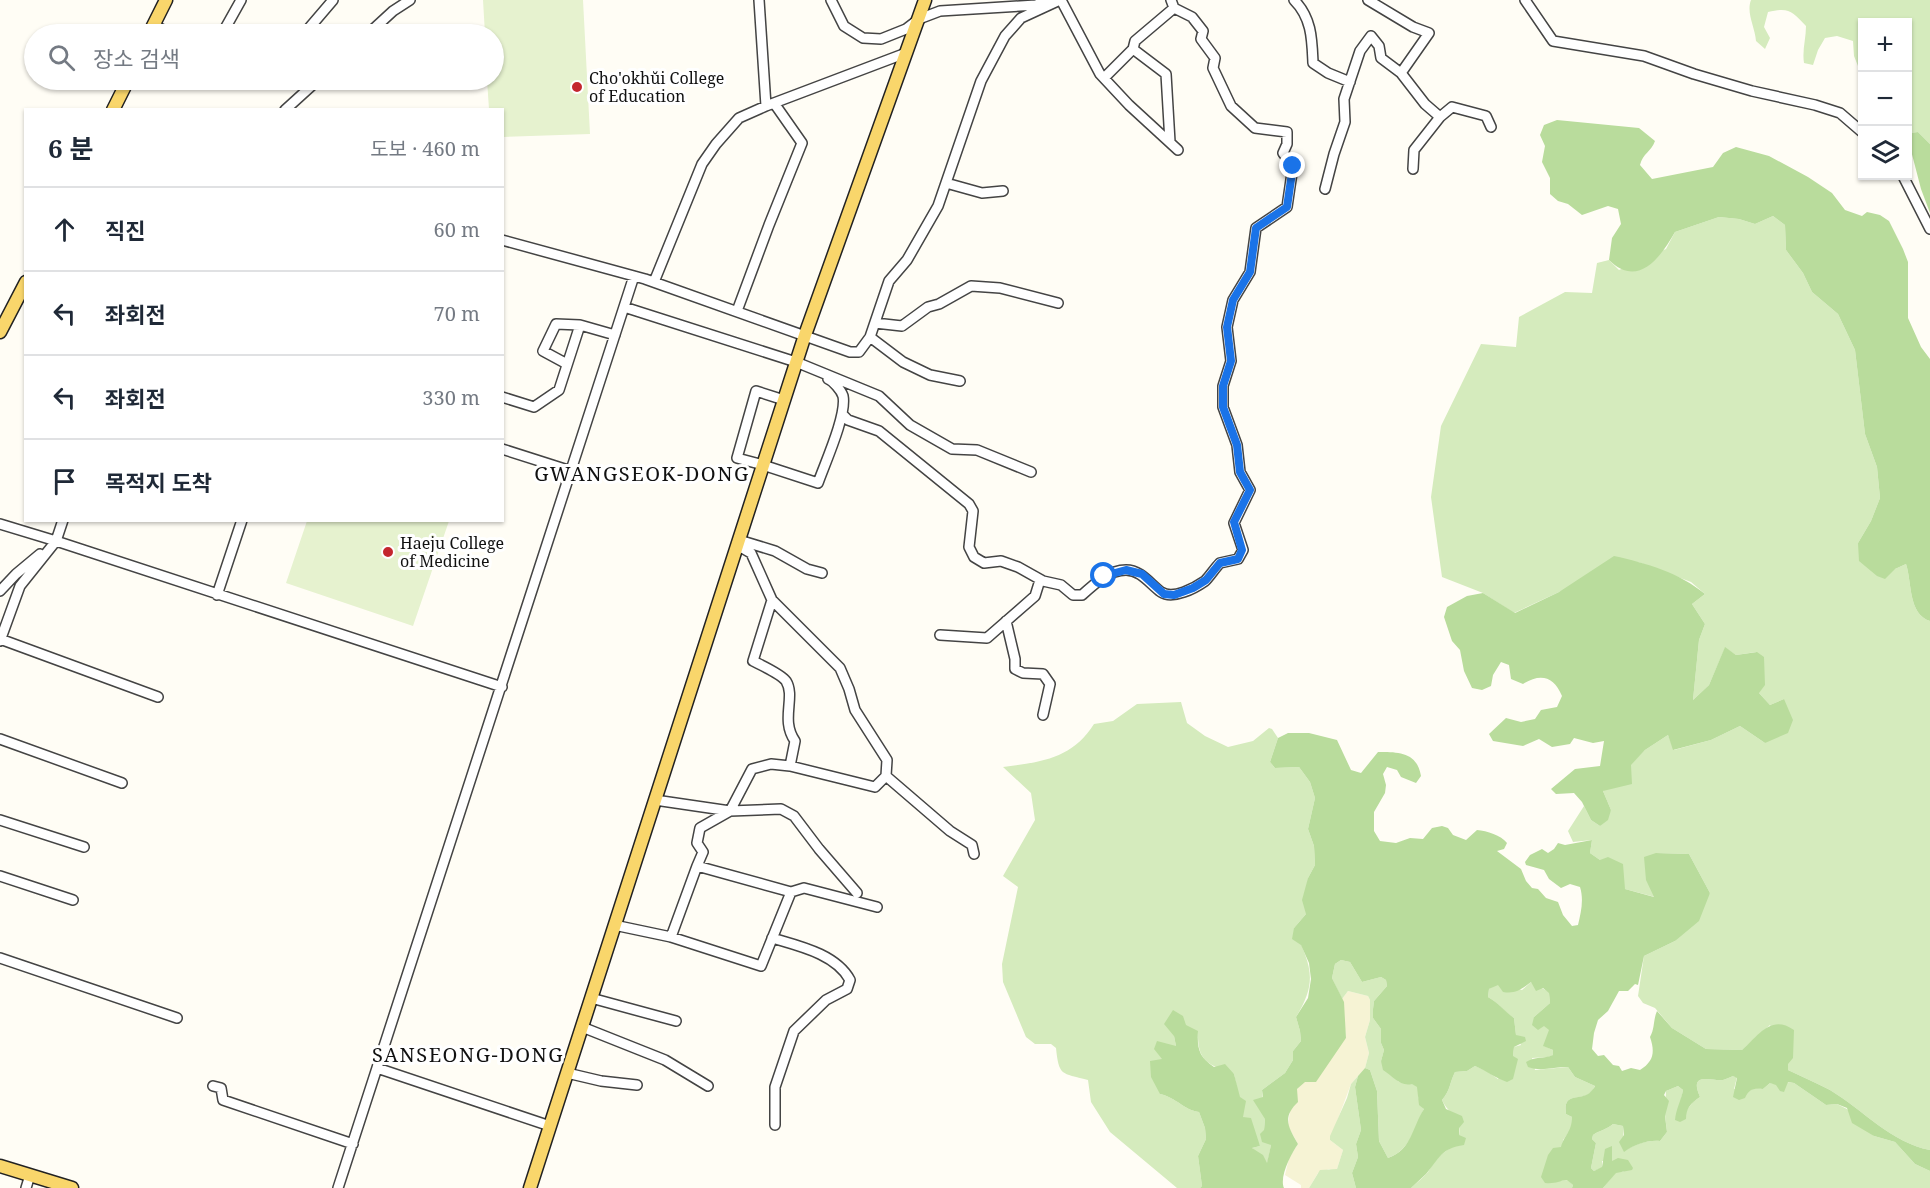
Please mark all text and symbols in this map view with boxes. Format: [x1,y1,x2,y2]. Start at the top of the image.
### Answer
map controls [1858,18,1912,180]
button: + [1858,18,1912,72]
search box [24,24,504,90]
icon: search [45,41,78,74]
text: 장소 검색 [93,43,180,73]
place label: Cho'okhŭi College of Education [589,67,724,107]
button: − [1858,72,1912,126]
marker: Cho'okhŭi College of Education [570,80,584,94]
button: layers [1858,126,1912,180]
text: 6 분 [48,130,93,166]
text: 도보 · 460 m [370,135,480,162]
route end [1279,152,1305,178]
icon: ahead [48,213,81,246]
text: 직진 [105,215,145,245]
text: 60 m [434,216,480,243]
icon: left [48,297,81,330]
text: 좌회전 [105,299,166,329]
text: 70 m [434,300,480,327]
icon: left [48,381,81,414]
text: 좌회전 [105,383,166,413]
text: 330 m [422,384,480,411]
district label: GWANGSEOK-DONG [534,460,750,487]
icon: arrive [48,465,81,498]
text: 목적지 도착 [105,467,212,497]
place label: Haeju College of Medicine [400,532,504,572]
marker: Haeju College of Medicine [381,545,395,559]
route start [1090,562,1116,588]
district label: SANSEONG-DONG [372,1041,564,1068]

